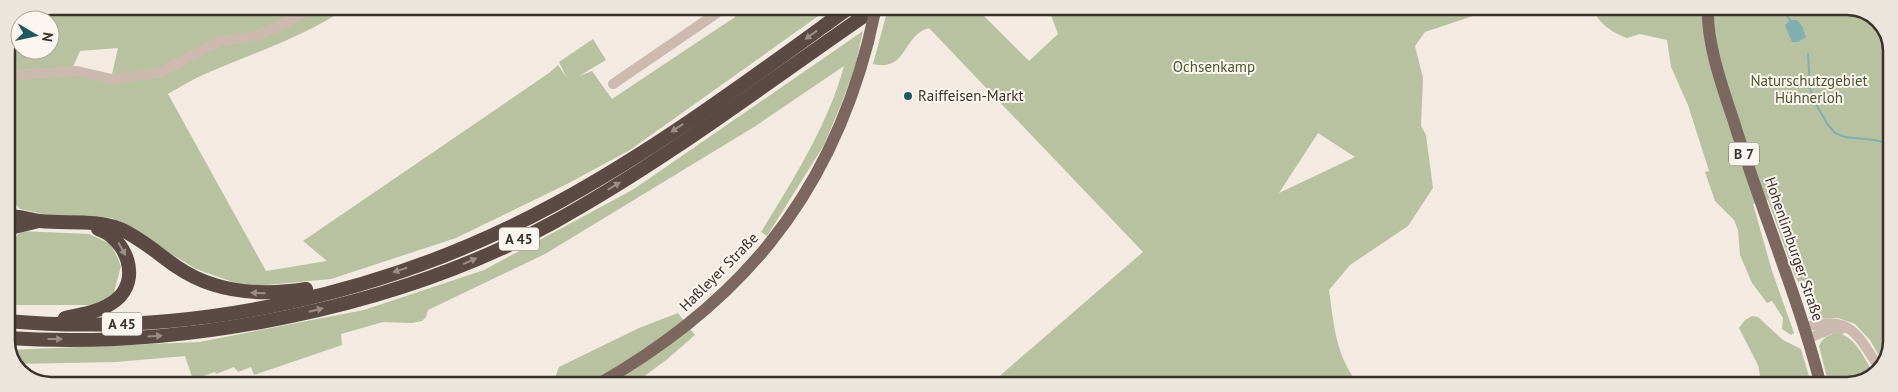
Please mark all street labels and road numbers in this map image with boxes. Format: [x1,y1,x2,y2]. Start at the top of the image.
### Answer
road number: B 7 [1729,142,1759,166]
street label: Hohenlimburger Straße [1761,174,1828,323]
road number: A 45 [499,228,539,250]
street label: Haßleyer Straße [675,228,762,315]
road number: A 45 [102,312,142,336]

